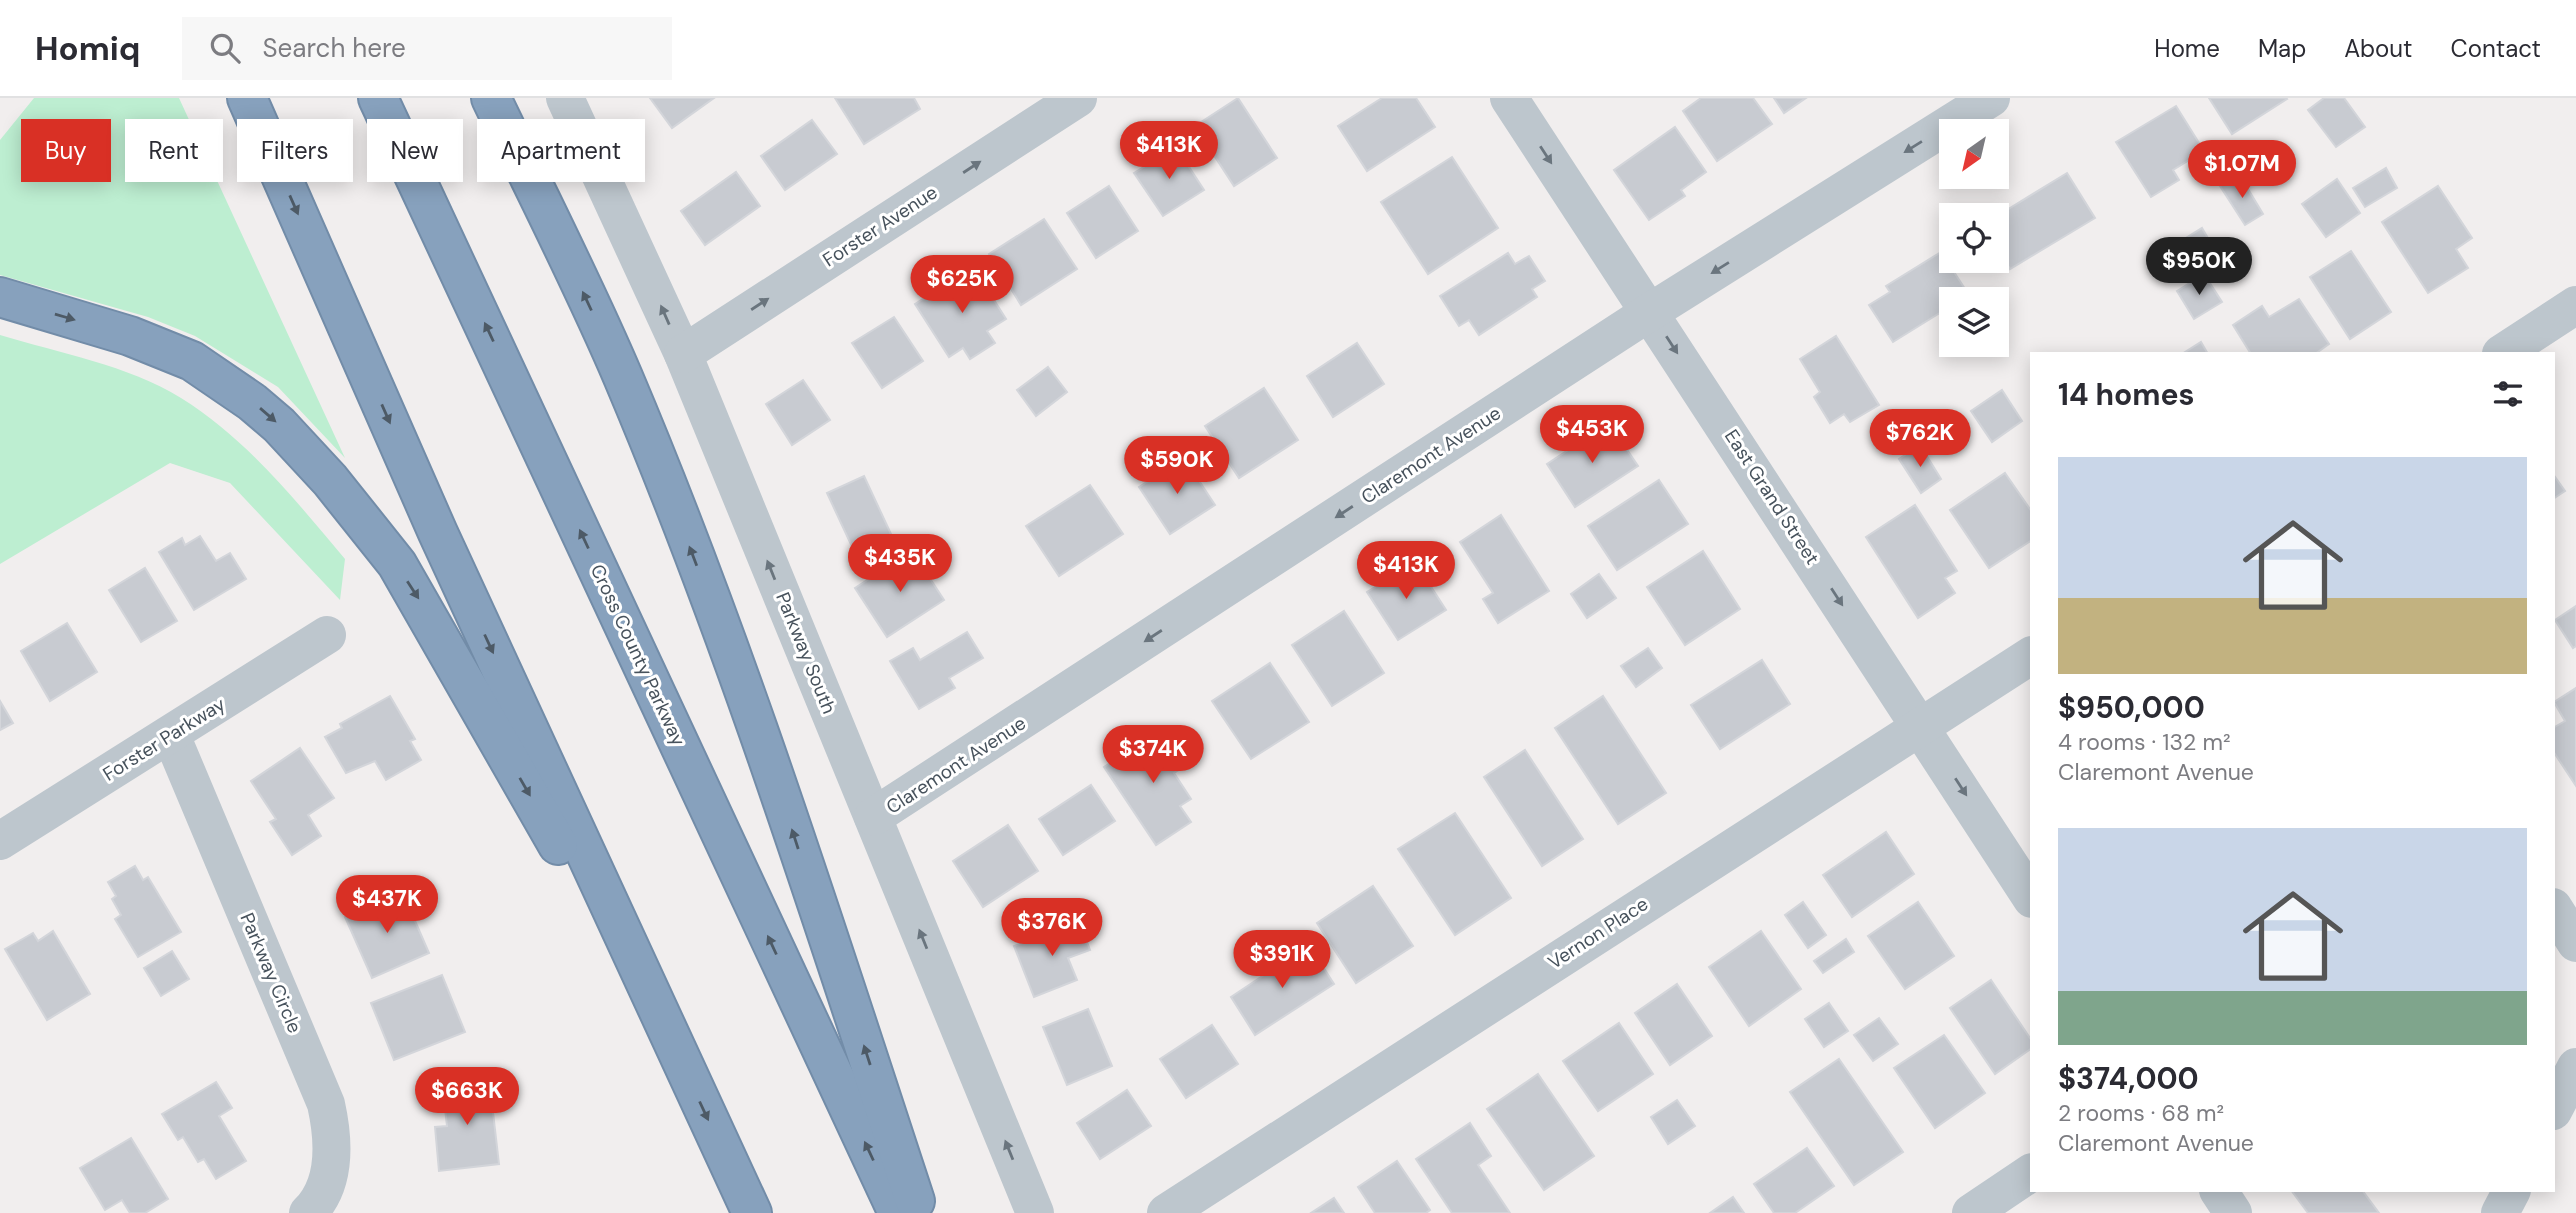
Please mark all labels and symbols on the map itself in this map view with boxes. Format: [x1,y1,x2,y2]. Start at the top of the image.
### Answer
north arrow [1939,119,2009,189]
pin: $413K [1120,122,1218,181]
pin: $1.07M [2185,140,2299,200]
one-way arrow [1903,141,1922,154]
one-way arrow [1540,145,1553,165]
one-way arrow [963,160,981,174]
street label: Forster Avenue [818,180,942,272]
one-way arrow [289,195,300,216]
pin: $950K [2150,238,2248,297]
pin: $625K [913,256,1011,315]
one-way arrow [1710,262,1730,275]
one-way arrow [581,291,593,311]
one-way arrow [751,297,770,310]
one-way arrow [659,305,671,325]
one-way arrow [55,312,76,322]
one-way arrow [483,322,494,342]
one-way arrow [1665,335,1678,355]
street label: Claremont Avenue [1356,400,1506,510]
one-way arrow [380,404,392,424]
pin: $453K [1543,406,1641,465]
one-way arrow [259,407,277,423]
pin: $762K [1871,410,1969,469]
street label: East Grand Street [1719,425,1825,569]
pin: $590K [1128,436,1226,496]
one-way arrow [1335,505,1353,519]
one-way arrow [578,529,590,549]
pin: $435K [851,534,949,594]
pin: $413K [1357,542,1455,601]
one-way arrow [687,546,698,567]
one-way arrow [766,559,777,580]
street label: Cross County Parkway [585,560,691,750]
one-way arrow [406,580,419,599]
one-way arrow [1830,587,1843,606]
street label: Parkway South [770,589,842,717]
one-way arrow [1144,630,1163,643]
one-way arrow [483,634,495,654]
street label: Forster Parkway [98,691,230,787]
street label: Claremont Avenue [881,710,1031,820]
pin: $374K [1104,726,1202,785]
one-way arrow [519,778,531,797]
one-way arrow [1954,778,1967,797]
one-way arrow [790,829,800,850]
pin: $437K [338,876,436,935]
street label: Vernon Place [1543,891,1653,975]
pin: $376K [1003,898,1101,958]
street label: Parkway Circle [234,909,308,1037]
one-way arrow [917,929,929,949]
pin: $391K [1233,930,1331,990]
one-way arrow [766,935,778,955]
one-way arrow [861,1045,872,1066]
pin: $663K [418,1068,516,1127]
one-way arrow [698,1101,709,1121]
one-way arrow [1003,1139,1014,1160]
one-way arrow [863,1141,875,1161]

